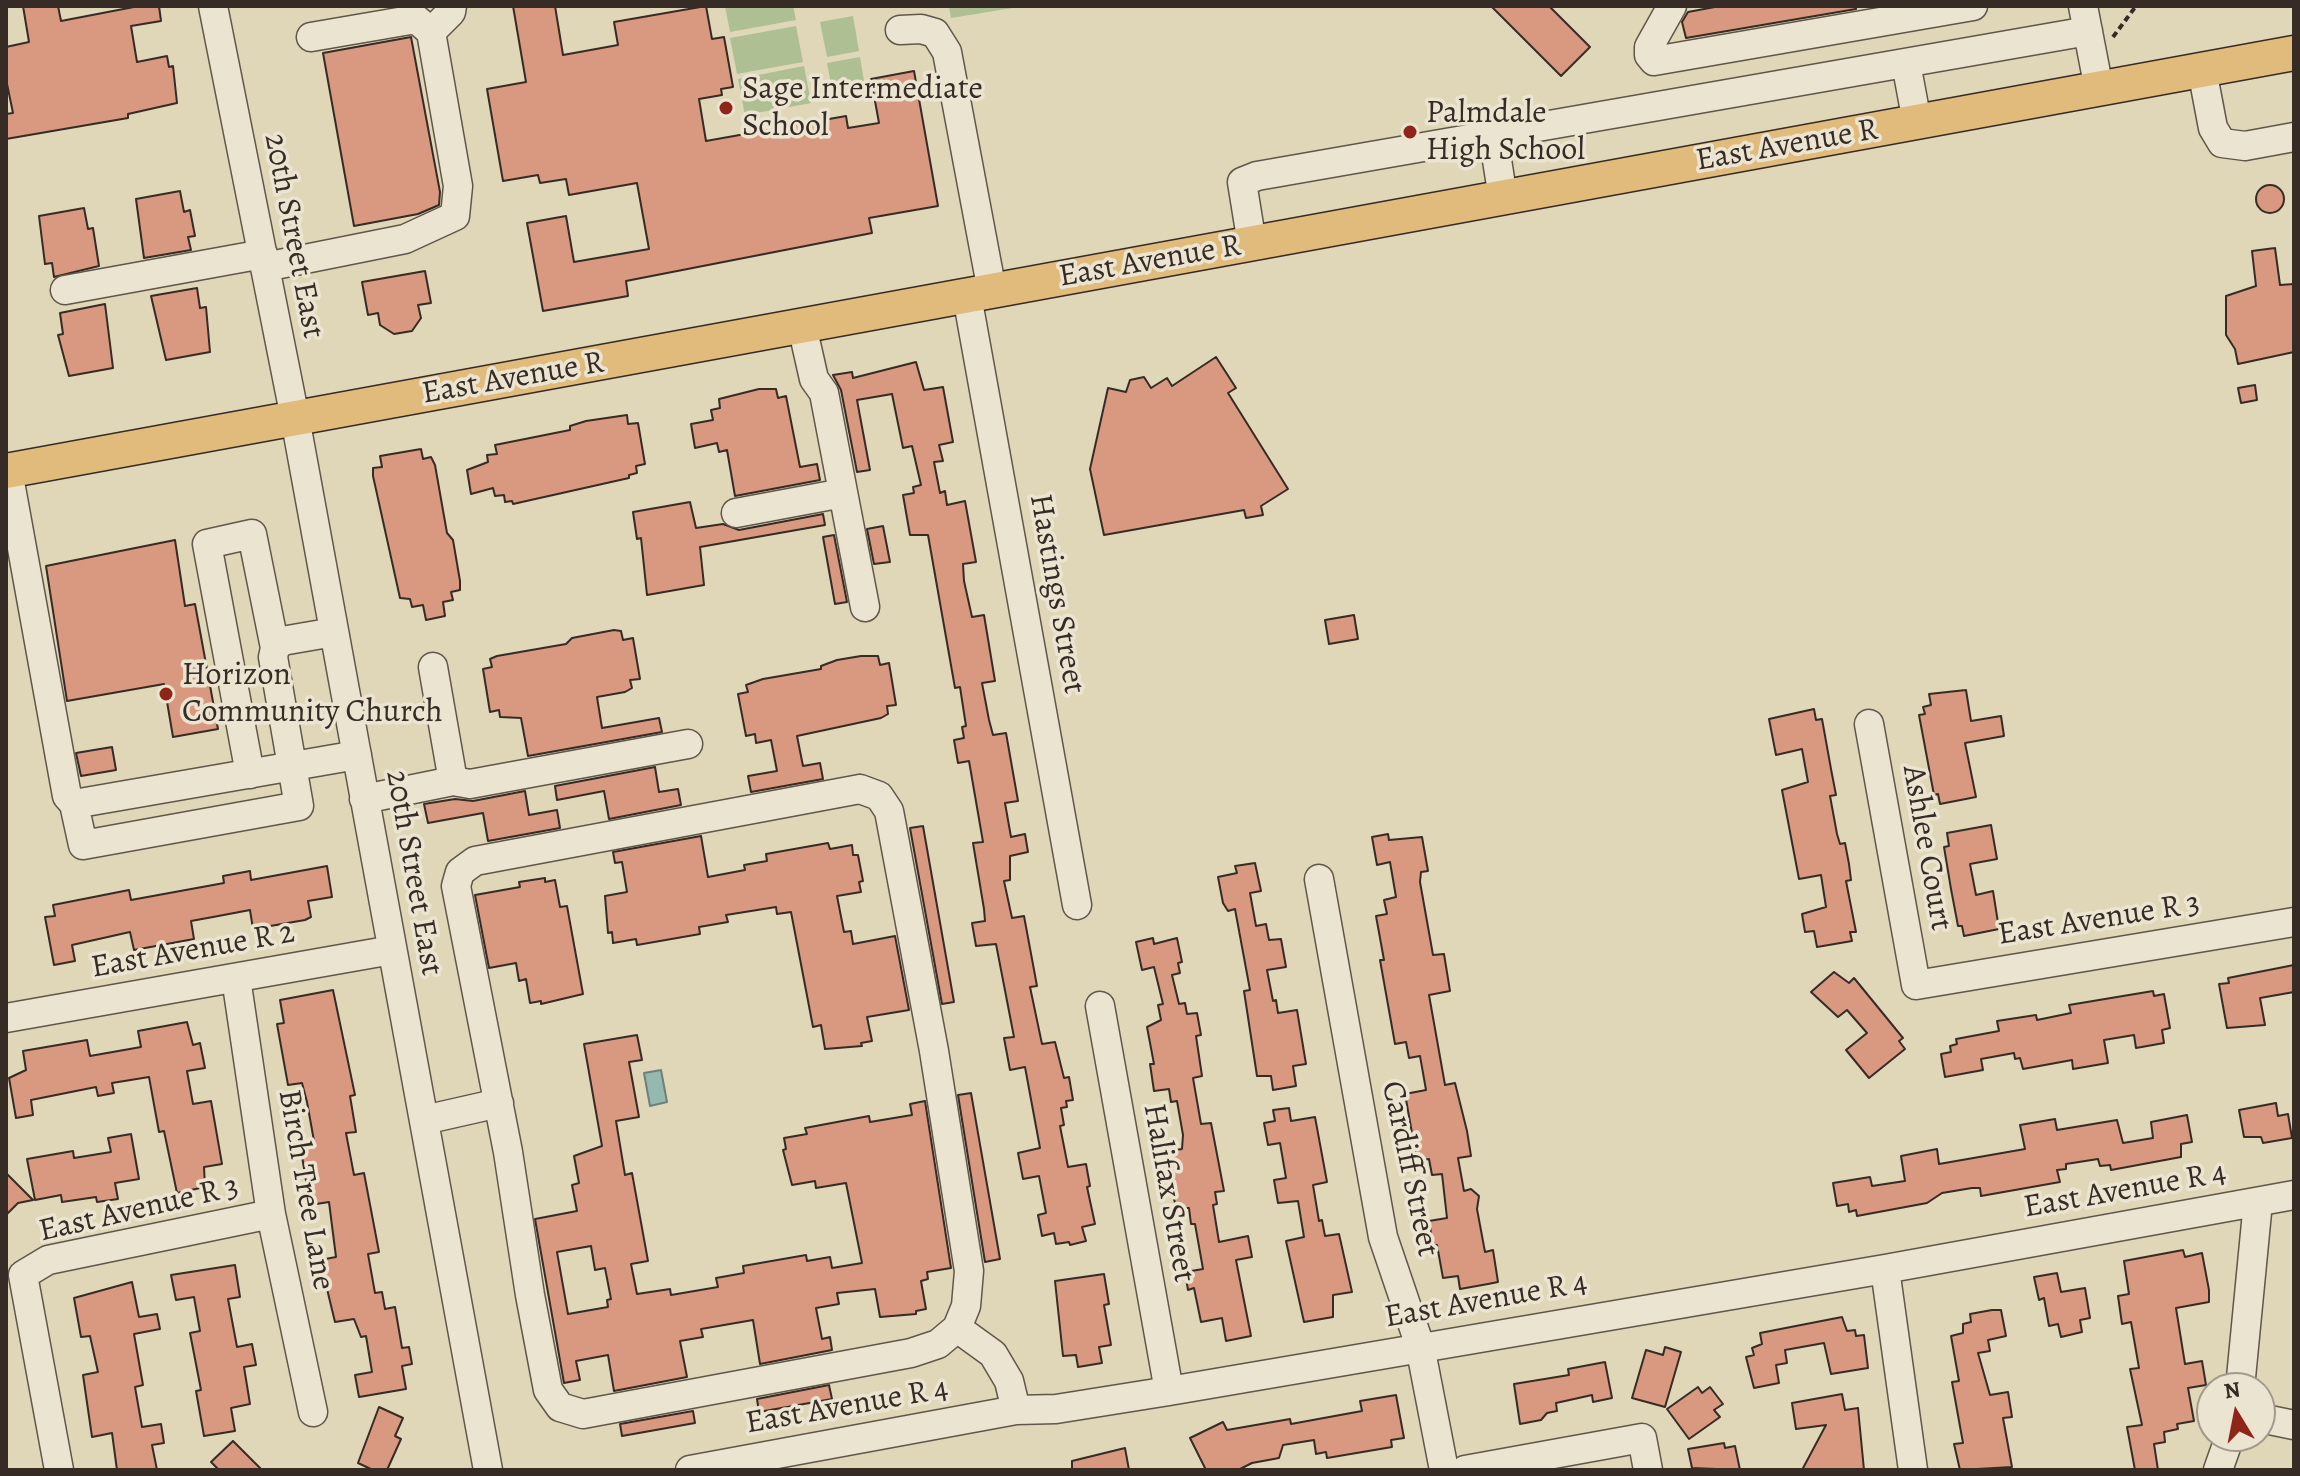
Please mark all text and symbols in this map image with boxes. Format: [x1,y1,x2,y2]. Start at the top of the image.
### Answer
place label: Sage Intermediate School [742,71,983,146]
place label: Palmdale High School [1426,95,1585,170]
marker: Sage Intermediate School [717,99,735,117]
street label: East Avenue R [1693,111,1881,181]
marker: Palmdale High School [1401,123,1419,141]
street label: 20th Street East [254,130,332,342]
street label: East Avenue R [1056,227,1244,297]
street label: East Avenue R [419,344,607,414]
street label: Hastings Street [1020,491,1092,697]
place label: Horizon Community Church [182,657,443,732]
marker: Horizon Community Church [157,685,175,703]
street label: Ashlee Court [1893,762,1959,934]
street label: 20th Street East [376,767,450,979]
street label: East Avenue R 3 [1995,885,2203,955]
street label: East Avenue R 2 [88,914,298,988]
street label: Cardiff Street [1372,1078,1446,1260]
street label: Birch Tree Lane [268,1087,342,1293]
street label: Halifax Street [1133,1101,1203,1285]
street label: East Avenue R 4 [2021,1154,2229,1228]
street label: East Avenue R 3 [35,1168,243,1252]
street label: East Avenue R 4 [1382,1264,1590,1338]
street label: East Avenue R 4 [743,1370,951,1444]
north arrow [2196,1372,2276,1452]
text: N [2222,1374,2243,1406]

